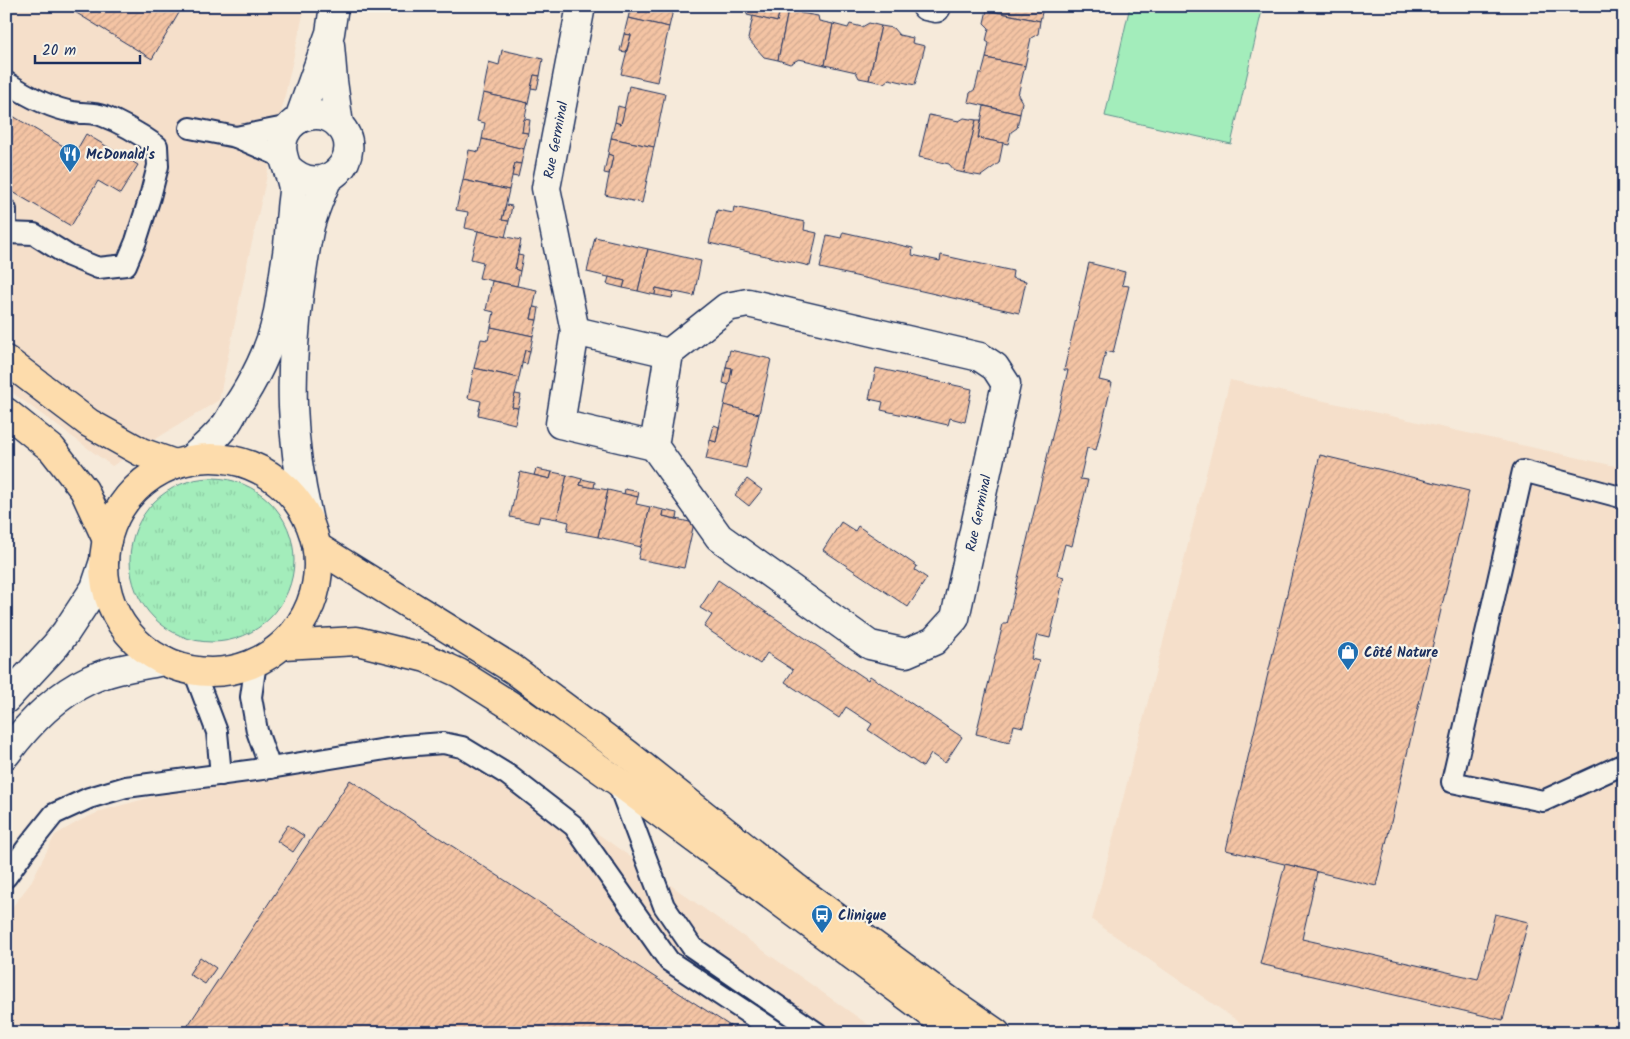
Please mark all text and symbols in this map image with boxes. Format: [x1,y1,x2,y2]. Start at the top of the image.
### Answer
scale bar [35,32,140,64]
text: 20 m [42,39,76,63]
street label: Rue Germinal [538,99,575,181]
restaurant icon: McDonald's [58,142,82,173]
place label: McDonald's [86,144,155,166]
street label: Rue Germinal [960,472,998,554]
shop icon: Côté Nature [1336,640,1360,671]
place label: Côté Nature [1364,642,1438,664]
bus stop icon: Clinique [810,903,834,934]
place label: Clinique [838,905,886,927]

